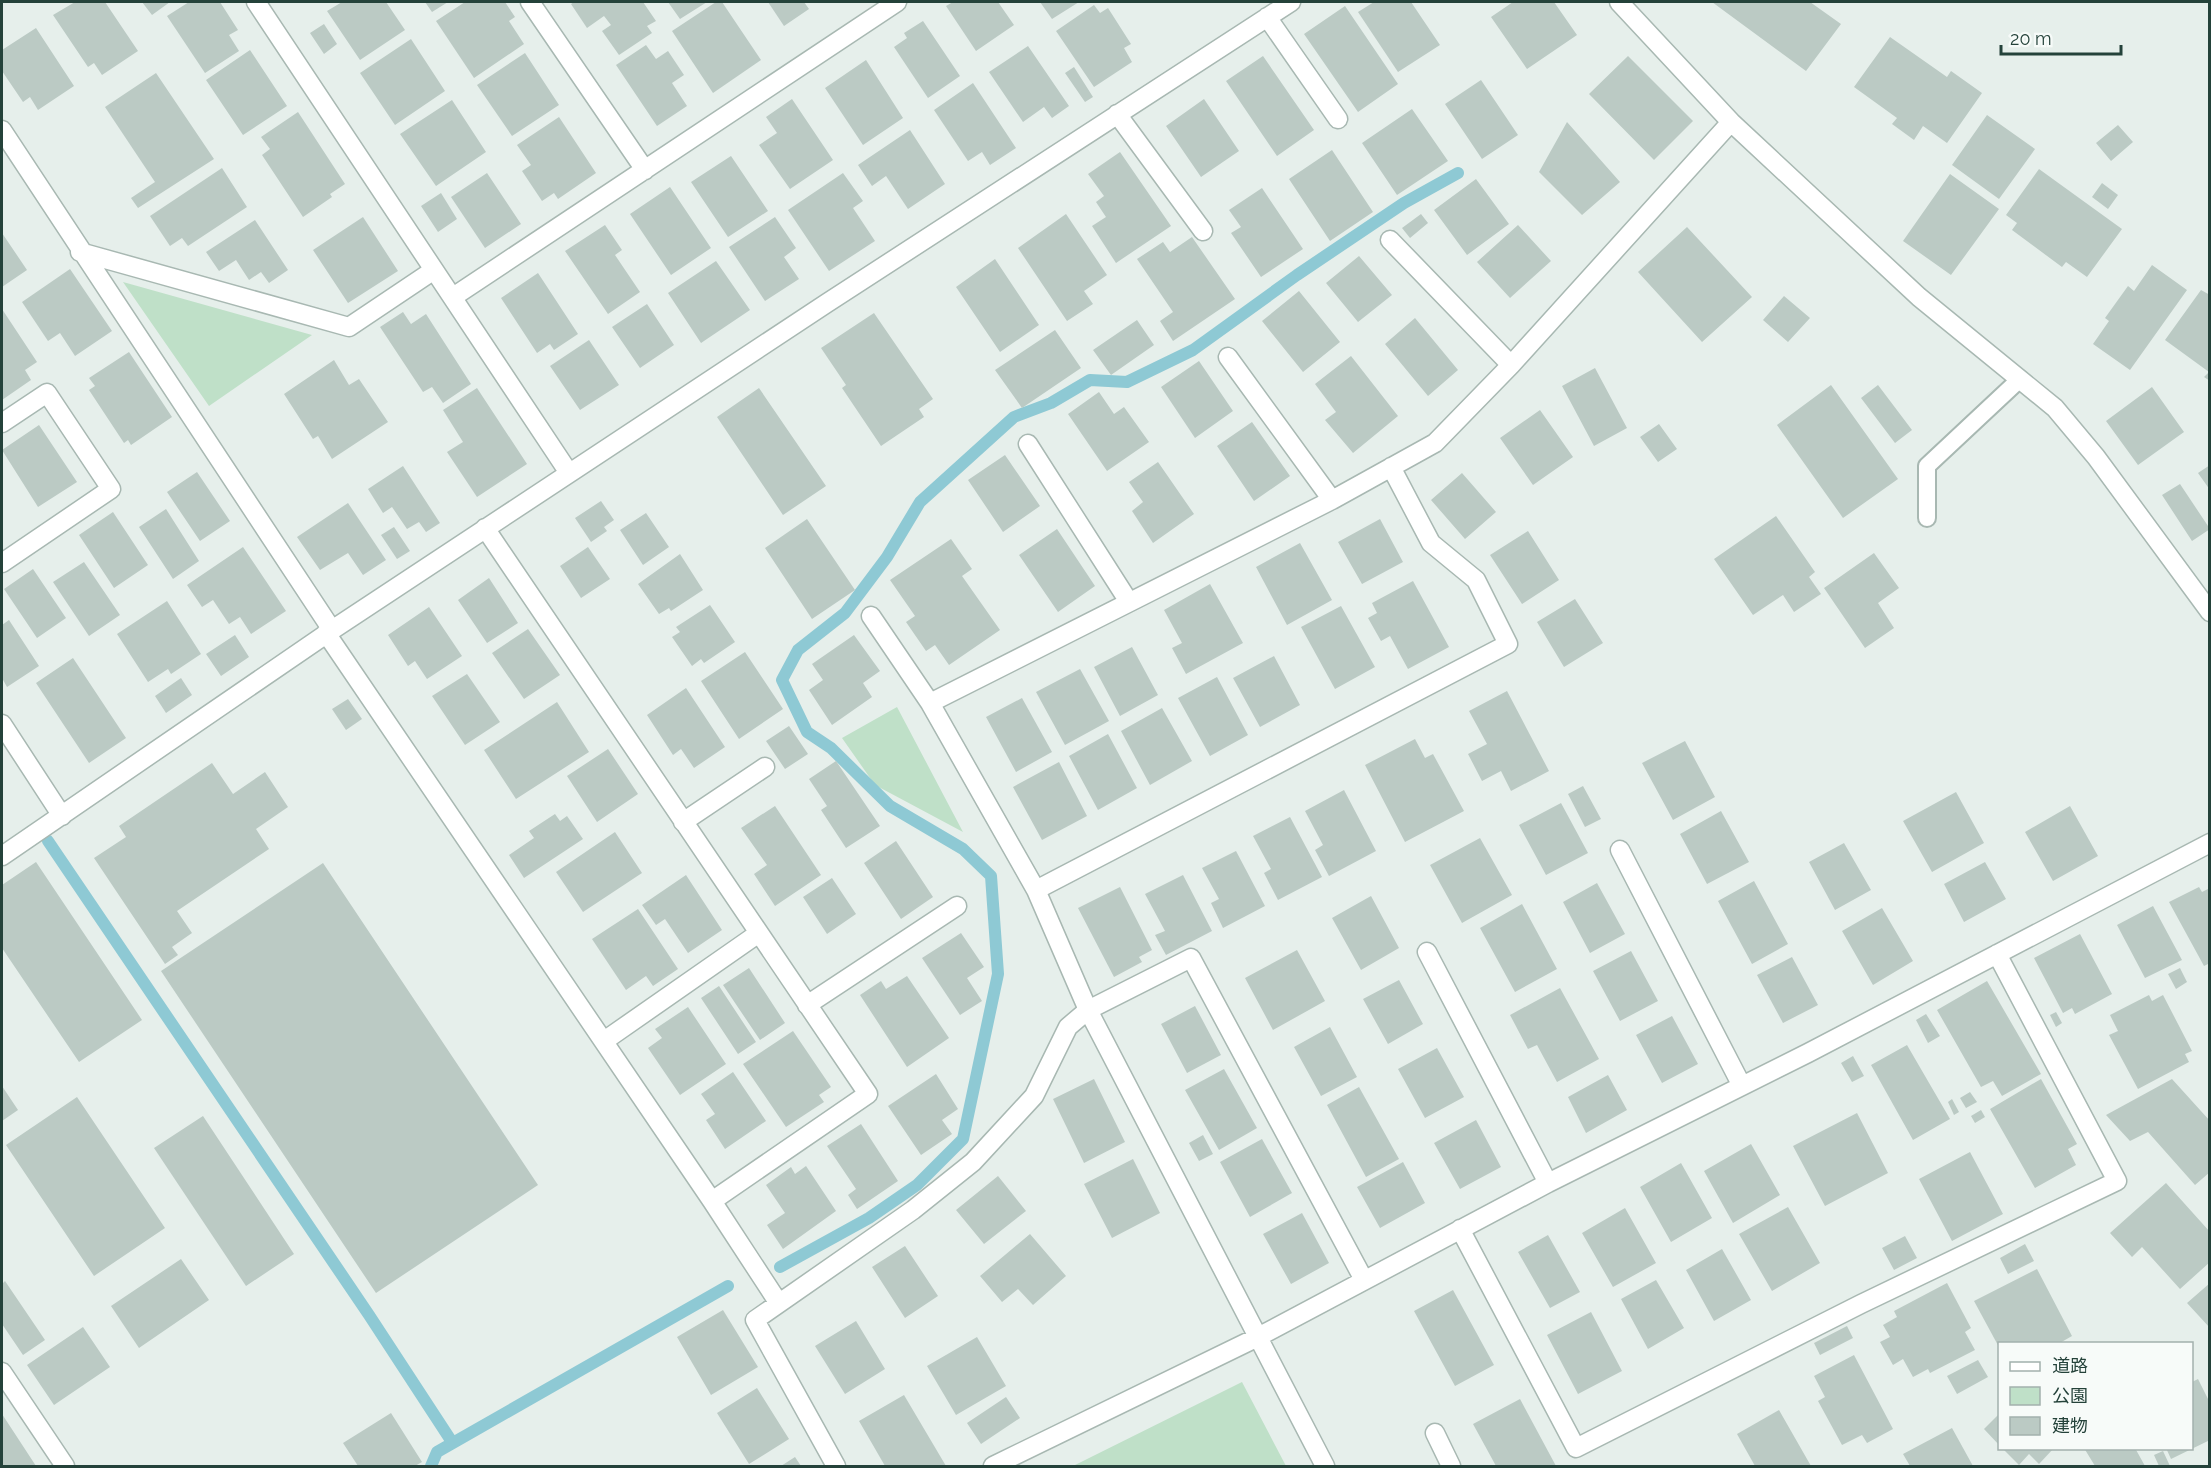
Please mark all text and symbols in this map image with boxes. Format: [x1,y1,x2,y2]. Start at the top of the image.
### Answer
scale bar [2001,18,2121,56]
text: 20 m [2010,28,2052,49]
legend [1998,1342,2193,1450]
text: 道路 [2052,1355,2088,1376]
text: 公園 [2052,1385,2088,1406]
text: 建物 [2052,1415,2088,1436]

